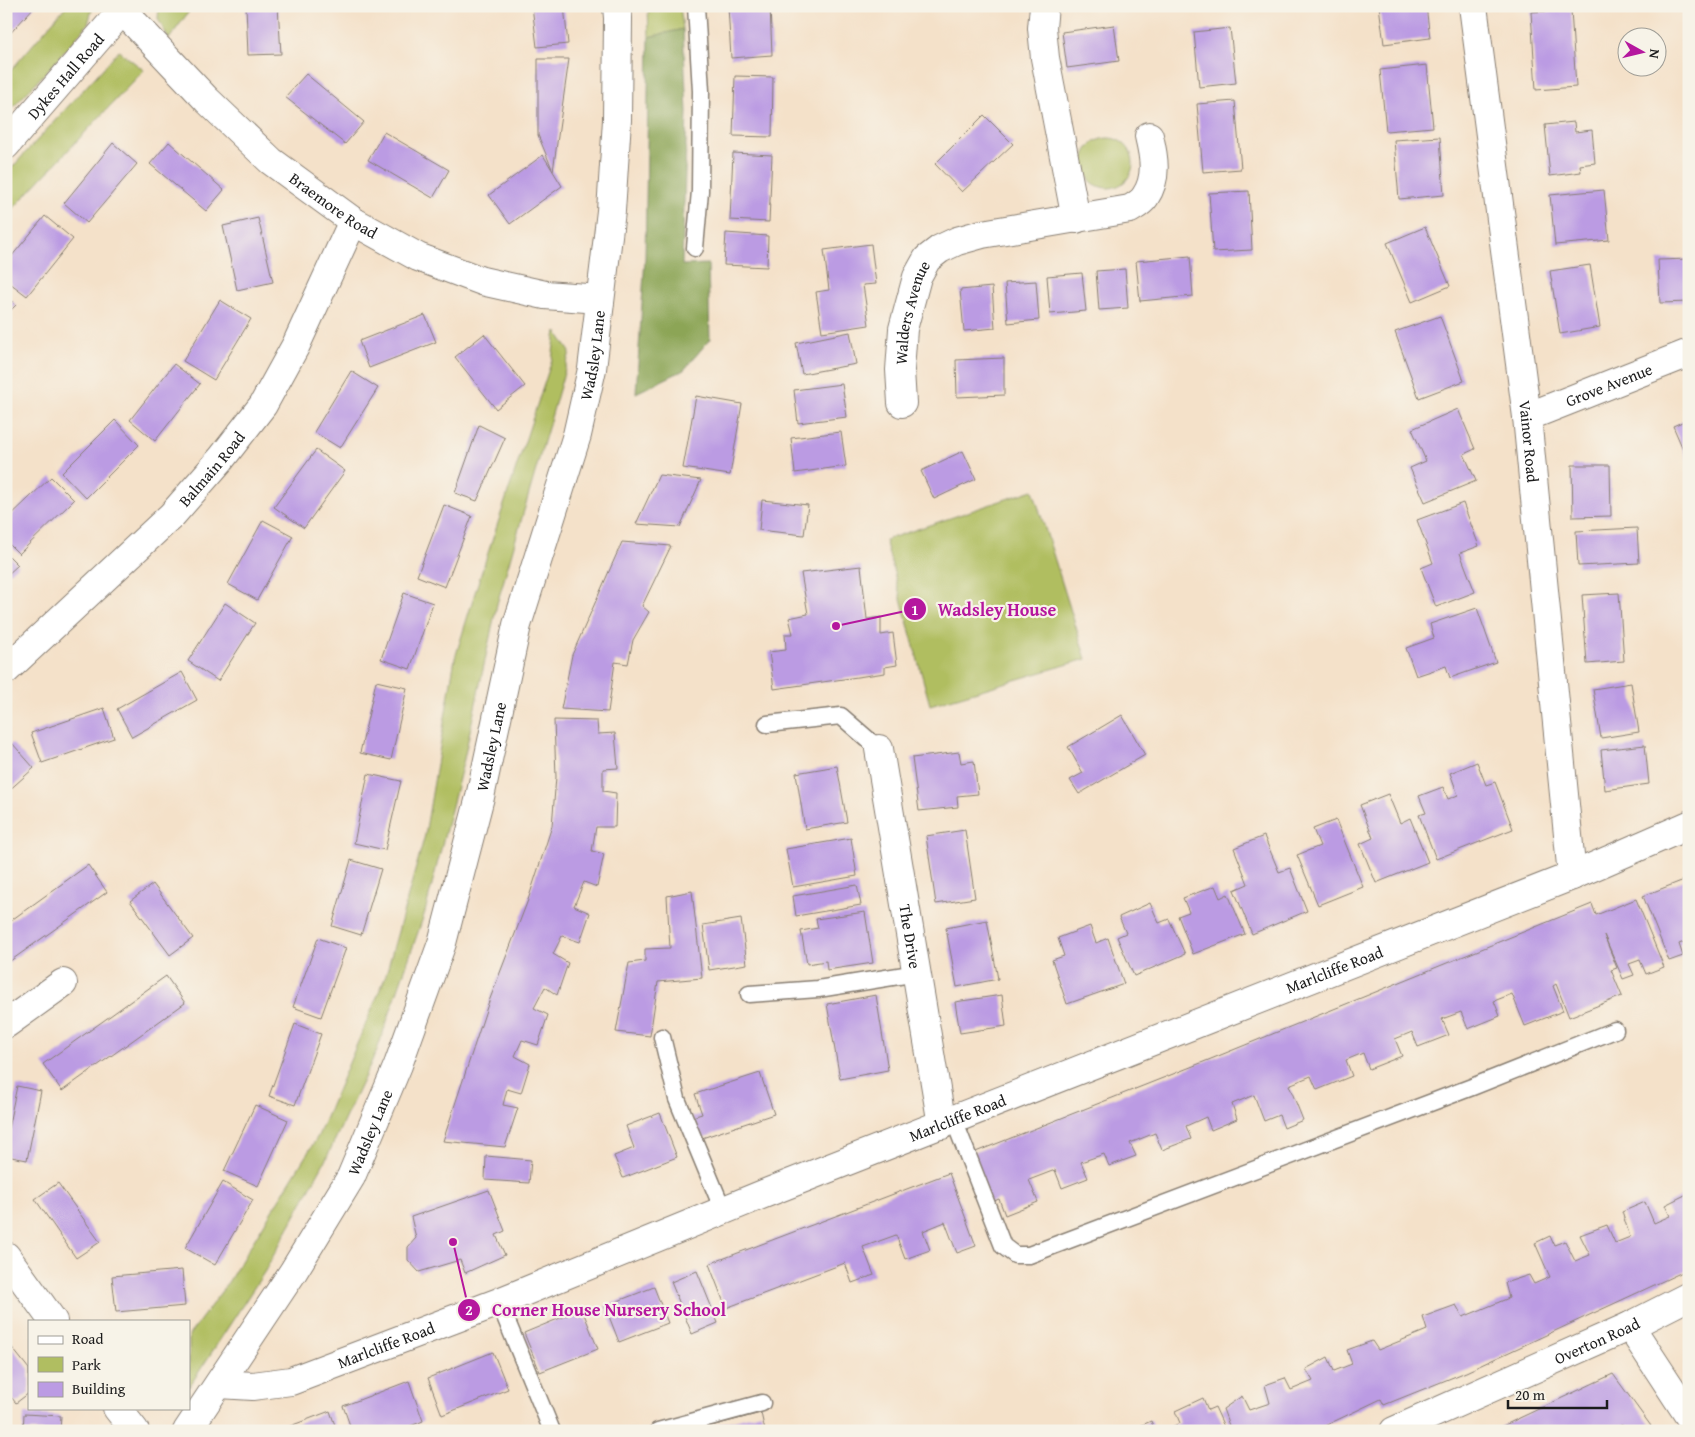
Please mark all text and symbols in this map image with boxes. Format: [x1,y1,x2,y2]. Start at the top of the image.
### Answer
street label: Dykes Hall Road [21,27,110,125]
north arrow [1618,28,1668,78]
text: N [1644,48,1665,60]
street label: Braemore Road [284,166,382,245]
street label: Walders Avenue [888,256,936,365]
street label: Wadsley Lane [573,309,611,403]
street label: Grove Avenue [1562,357,1656,413]
street label: Vainor Road [1513,399,1545,484]
street label: Balmain Road [173,426,251,512]
callout: Wadsley House [902,593,1066,626]
text: Wadsley House [938,596,1056,623]
text: 1 [911,599,919,620]
street label: Wadsley Lane [470,700,512,793]
street label: The Drive [893,902,928,970]
street label: Marlcliffe Road [1282,939,1387,999]
street label: Wadsley Lane [341,1086,398,1179]
street label: Marlcliffe Road [905,1088,1010,1148]
callout: Corner House Nursery School [457,1293,736,1326]
text: Corner House Nursery School [492,1296,727,1323]
text: 2 [465,1299,473,1320]
street label: Overton Road [1550,1311,1644,1370]
street label: Marlcliffe Road [334,1315,439,1374]
legend [28,1320,190,1410]
text: Road [72,1328,103,1349]
text: Park [72,1354,101,1375]
scale bar [1508,1377,1606,1409]
text: Building [72,1378,126,1399]
text: 20 m [1515,1384,1546,1405]

